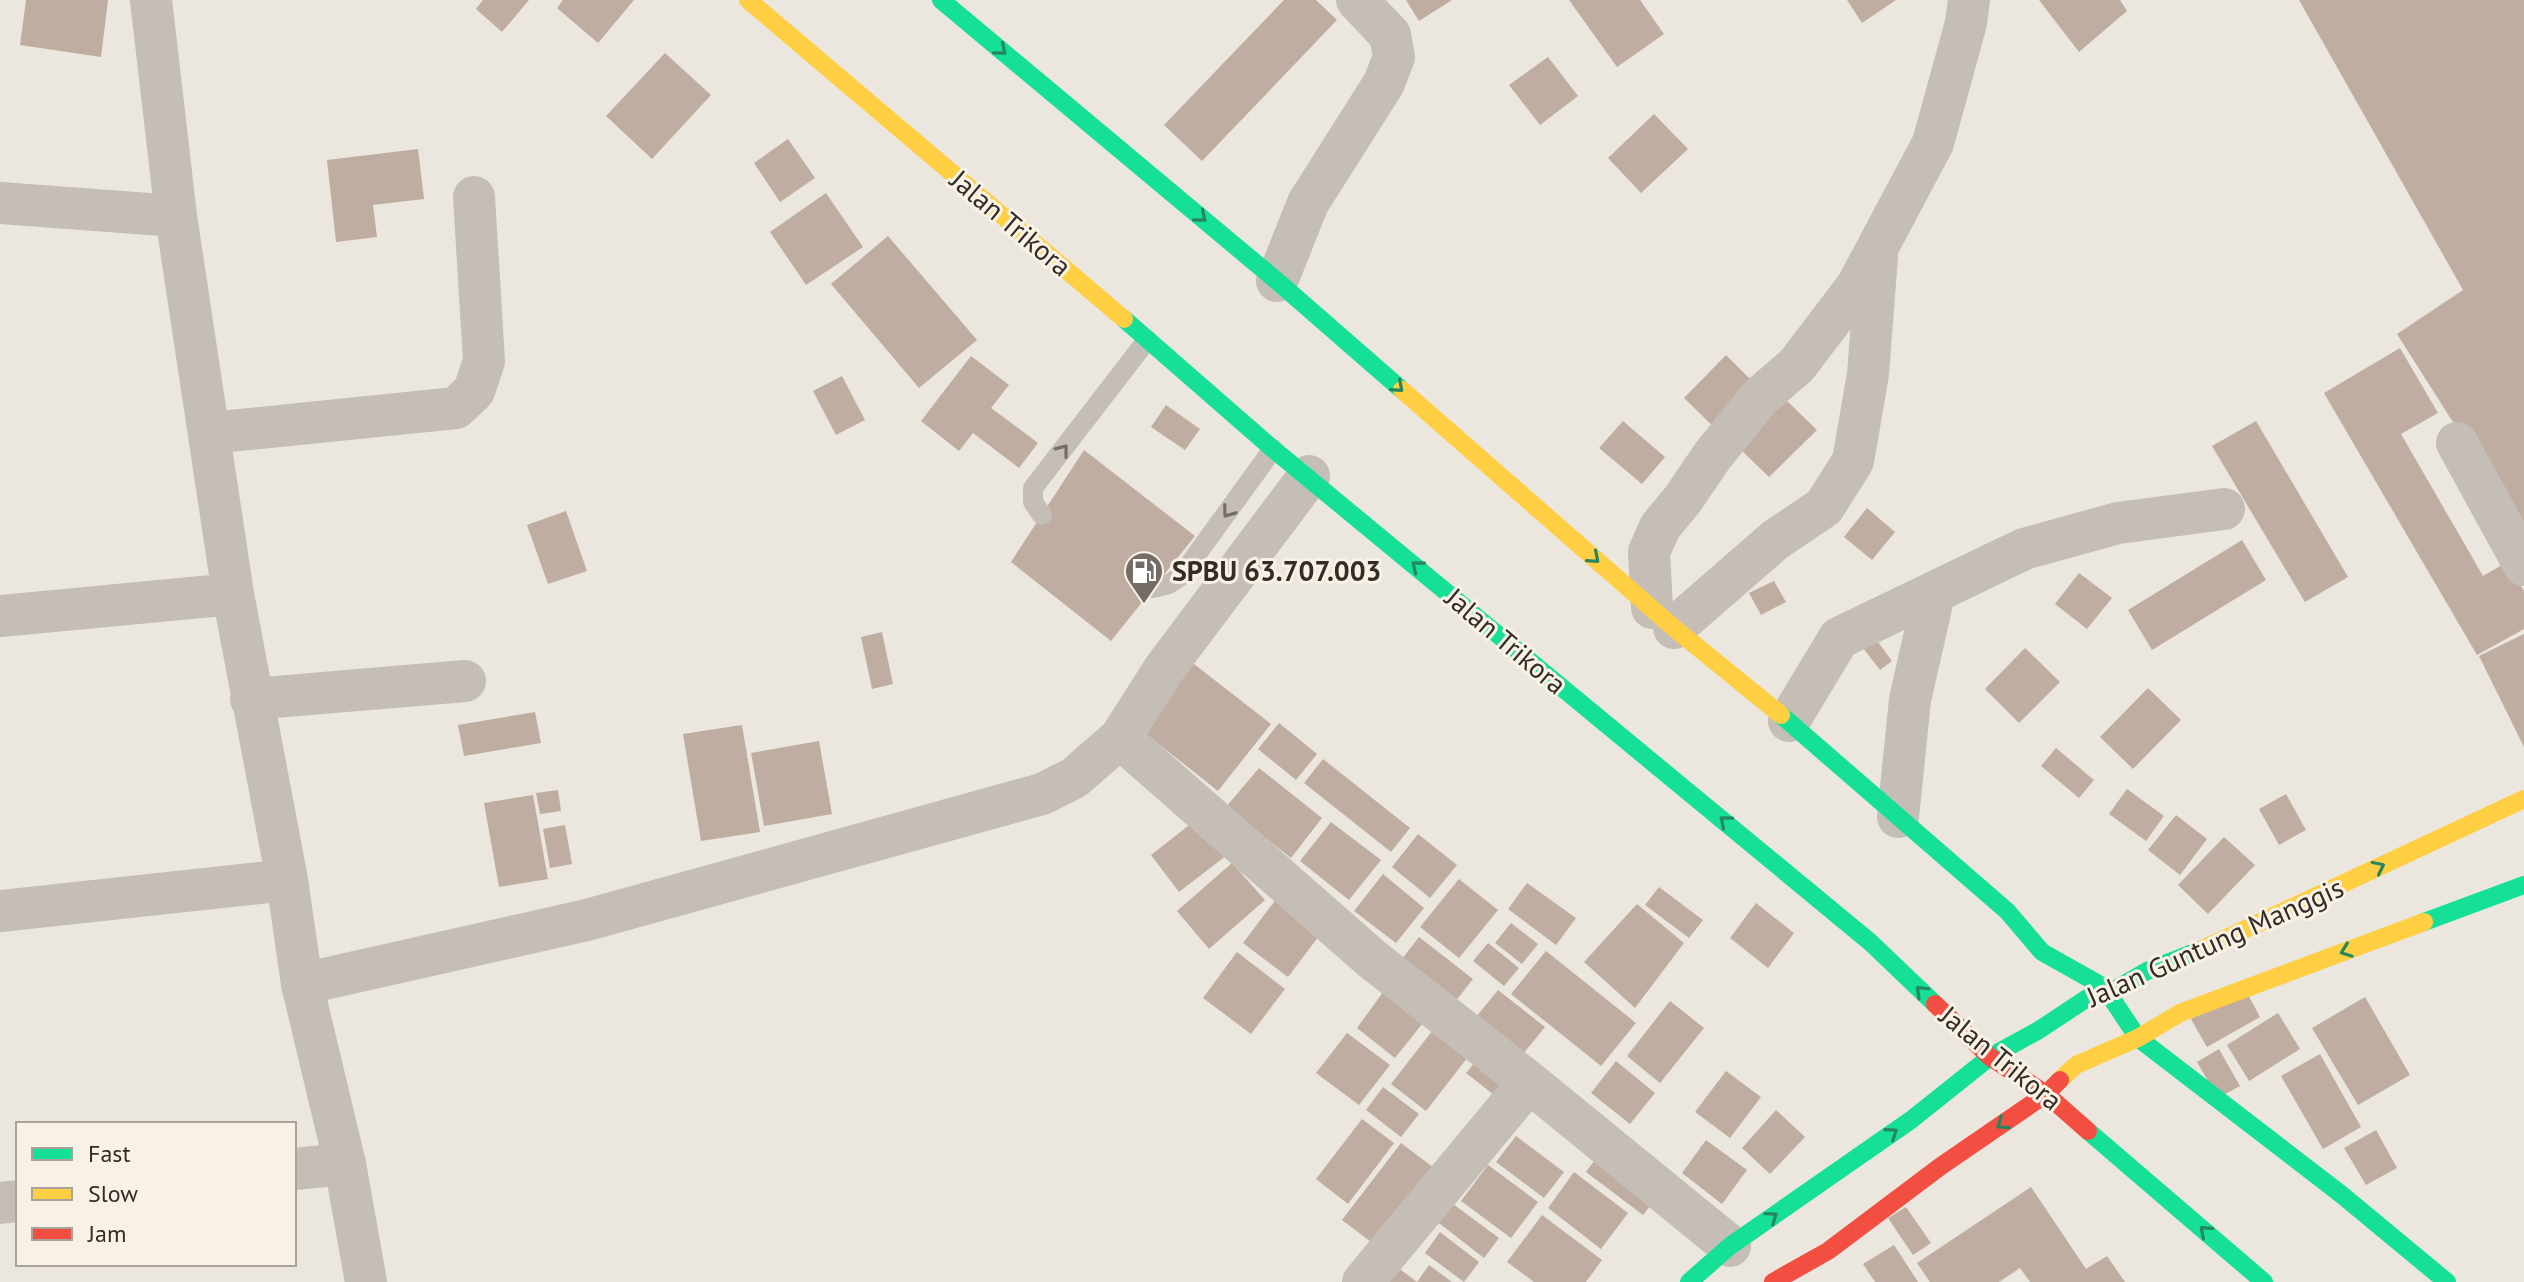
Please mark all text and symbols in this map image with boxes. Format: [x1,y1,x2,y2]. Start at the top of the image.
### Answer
one-way arrow [992,40,1006,55]
street label: Jalan Trikora [942,161,1080,284]
one-way arrow [1191,207,1206,222]
one-way arrow [1388,377,1403,391]
one-way arrow [1053,444,1067,459]
one-way arrow [1223,503,1237,517]
one-way arrow [1584,548,1599,562]
fuel station icon: SPBU 63.707.003 [1123,550,1165,605]
place label: SPBU 63.707.003 [1172,552,1382,589]
one-way arrow [1411,561,1426,576]
street label: Jalan Trikora [1437,579,1575,702]
one-way arrow [1719,816,1734,831]
one-way arrow [2370,861,2385,877]
street label: Jalan Guntung Manggis [2080,868,2349,1015]
one-way arrow [2340,941,2354,958]
one-way arrow [1916,986,1930,1000]
street label: Jalan Trikora [1932,996,2070,1118]
one-way arrow [1997,1114,2011,1129]
legend [16,1122,296,1266]
one-way arrow [1884,1128,1898,1143]
text: Fast [88,1138,131,1169]
text: Slow [88,1178,138,1209]
one-way arrow [1764,1212,1778,1227]
text: Jam [87,1218,126,1249]
one-way arrow [2199,1226,2214,1241]

